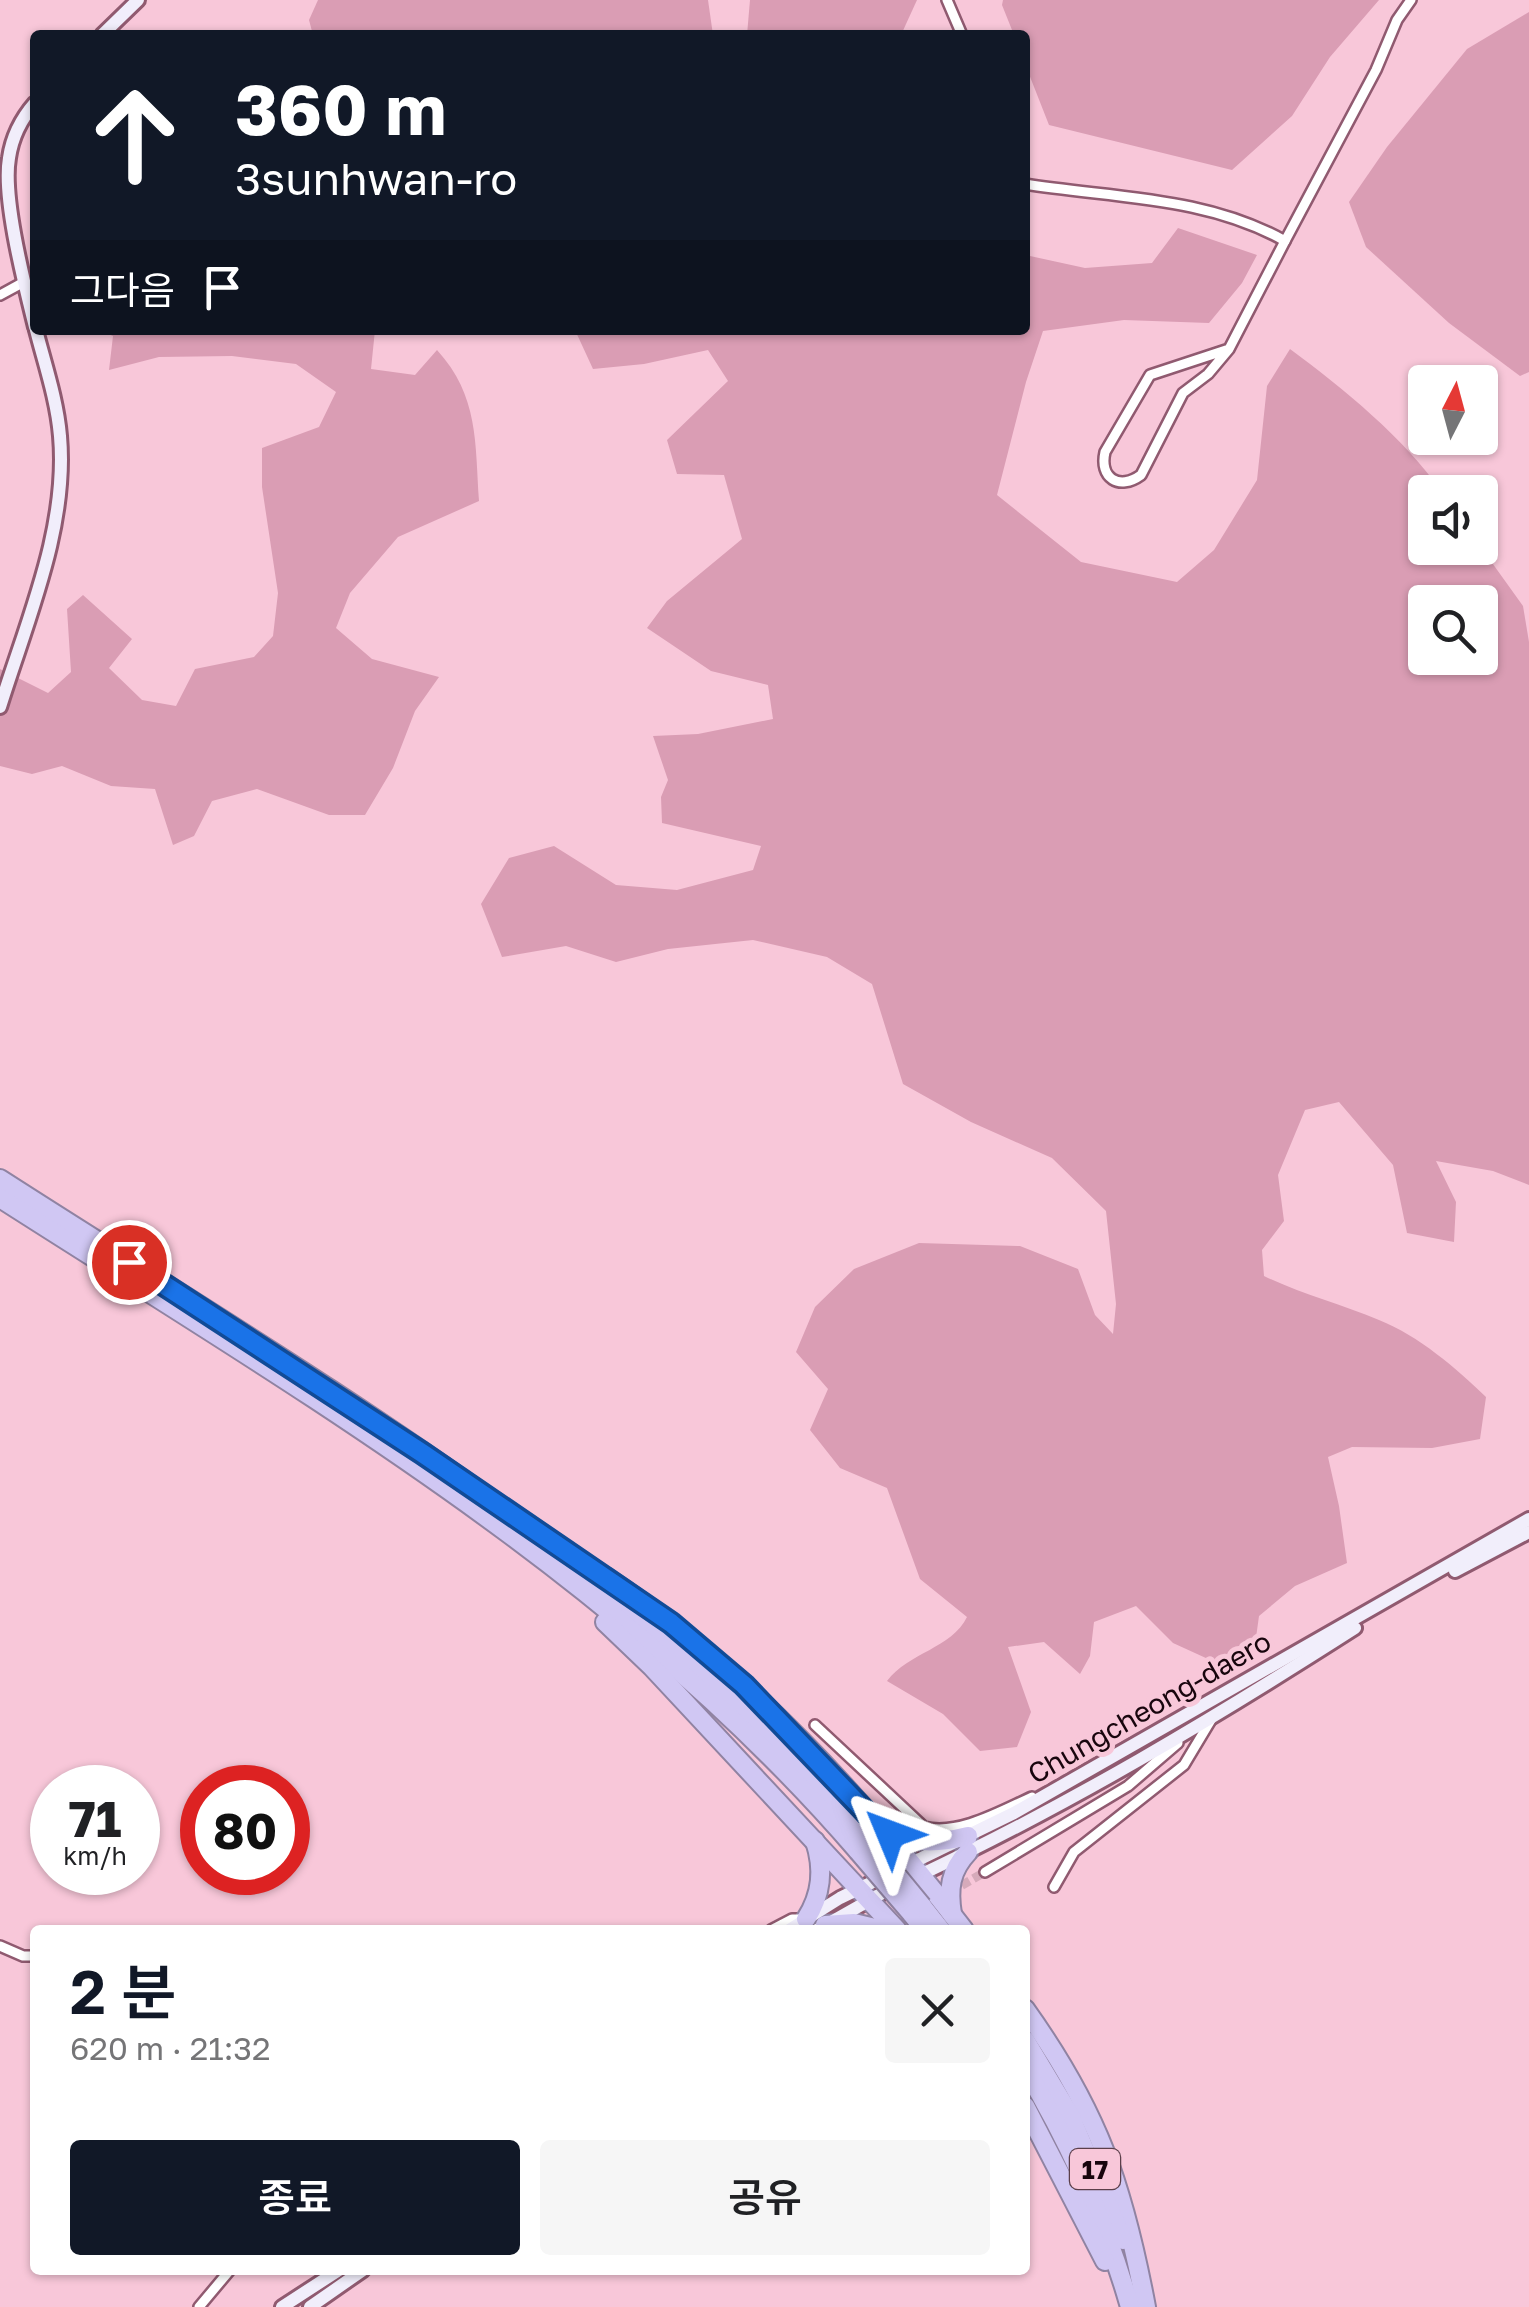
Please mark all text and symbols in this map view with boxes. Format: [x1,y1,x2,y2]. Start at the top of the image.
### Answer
text: 360 m [235,66,446,150]
icon: ahead [70,70,200,200]
text: 3sunhwan-ro [235,151,517,205]
icon: arrive [195,260,250,315]
text: 그다음 [70,267,175,312]
north arrow [1408,365,1498,455]
map controls [1408,365,1498,675]
button: sound [1408,475,1498,565]
button: search [1408,585,1498,675]
pin [87,1220,172,1305]
icon: arrive [102,1235,157,1290]
street label: Chungcheong-daero [1022,1624,1276,1790]
speed limit sign: 80 [180,1765,310,1895]
position arrow [838,1782,942,1886]
text: 71 [68,1788,121,1848]
text: km/h [63,1840,127,1871]
text: 2 분 [70,1955,176,2027]
button: close [885,1958,990,2063]
text: 620 m · 21:32 [70,2029,271,2067]
button: 종료 [70,2140,520,2255]
button: 공유 [540,2140,990,2255]
road number: 17 [1070,2149,1120,2189]

